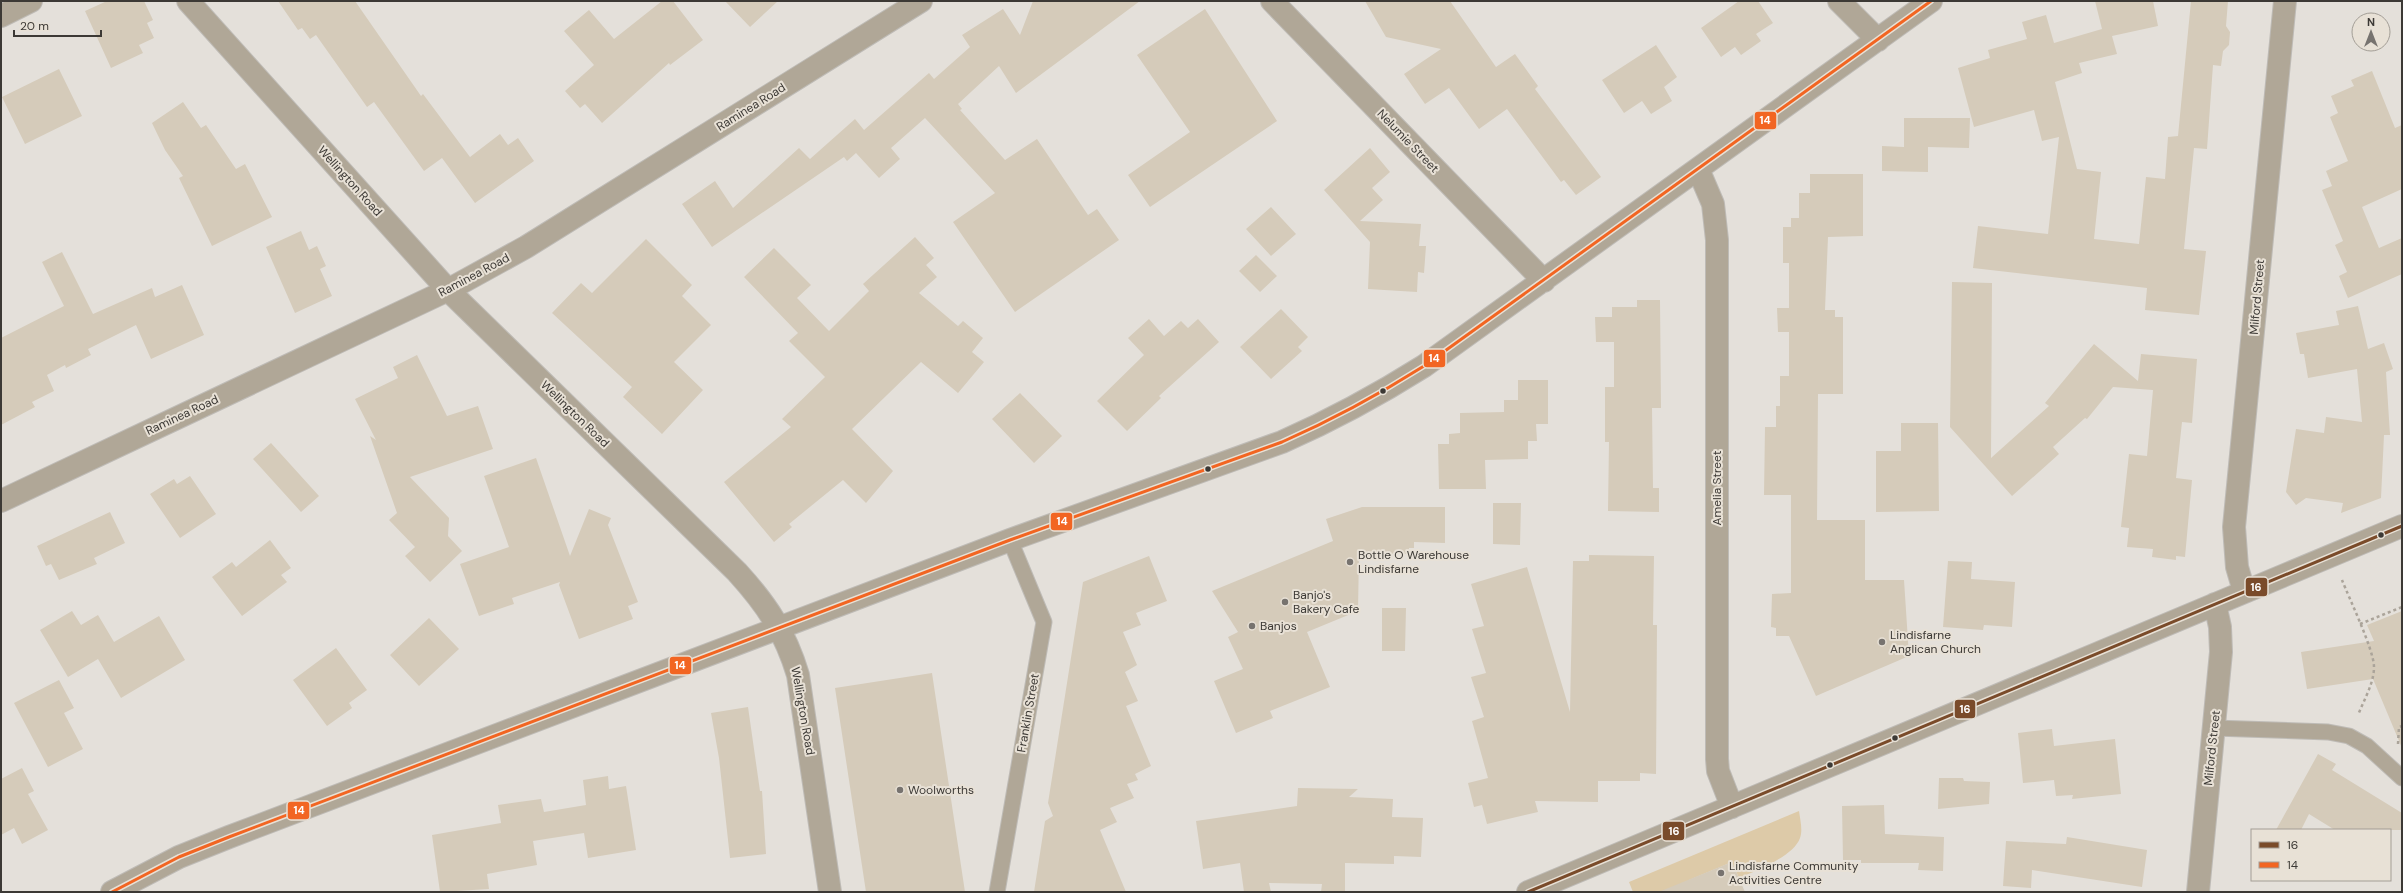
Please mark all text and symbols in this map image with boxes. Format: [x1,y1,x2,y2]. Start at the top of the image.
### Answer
scale bar [14,12,101,38]
north arrow [2351,12,2391,52]
text: N [2367,15,2375,29]
text: 20 m [20,18,49,34]
street label: Raminea Road [714,79,788,135]
street label: Nelumie Street [1374,106,1443,176]
line badge: 14 [1754,111,1777,130]
text: 14 [1759,113,1771,127]
street label: Wellington Road [314,142,386,220]
street label: Raminea Road [436,250,512,300]
street label: Milford Street [2246,258,2268,335]
line badge: 14 [1423,349,1446,368]
text: 14 [1428,351,1440,365]
street label: Wellington Road [537,377,613,451]
unlabelled marker [1378,386,1388,396]
street label: Raminea Road [143,391,221,439]
street label: Amelia Street [1709,450,1725,525]
unlabelled marker [1203,464,1213,474]
line badge: 14 [1050,512,1073,531]
text: 14 [1056,514,1068,528]
unlabelled marker [2376,530,2386,540]
place label: Bottle O Warehouse Lindisfarne [1358,547,1469,577]
marker: Bottle O Warehouse Lindisfarne [1345,557,1355,567]
line badge: 16 [2245,577,2268,597]
text: 16 [2251,580,2262,594]
place label: Banjo's Bakery Cafe [1293,587,1359,617]
marker: Banjo's Bakery Cafe [1280,597,1290,607]
place label: Banjos [1260,618,1297,634]
marker: Banjos [1247,621,1257,631]
place label: Lindisfarne Anglican Church [1890,627,1981,657]
marker: Lindisfarne Anglican Church [1877,637,1887,647]
line badge: 14 [669,656,692,675]
text: 14 [674,658,686,672]
street label: Wellington Road [787,666,819,756]
street label: Franklin Street [1013,672,1043,754]
line badge: 16 [1954,699,1976,719]
text: 16 [1960,702,1971,716]
street label: Milford Street [2200,709,2224,786]
unlabelled marker [1890,733,1900,743]
unlabelled marker [1825,760,1835,770]
place label: Woolworths [908,782,974,798]
marker: Woolworths [895,785,905,795]
line badge: 14 [287,801,310,820]
text: 14 [293,803,305,817]
line badge: 16 [1662,821,1685,841]
text: 16 [1669,824,1680,838]
legend [2251,829,2391,881]
text: 16 [2287,837,2298,853]
text: 14 [2287,857,2298,873]
place label: Lindisfarne Community Activities Centre [1729,858,1859,888]
marker: Lindisfarne Community Activities Centre [1716,868,1726,878]

